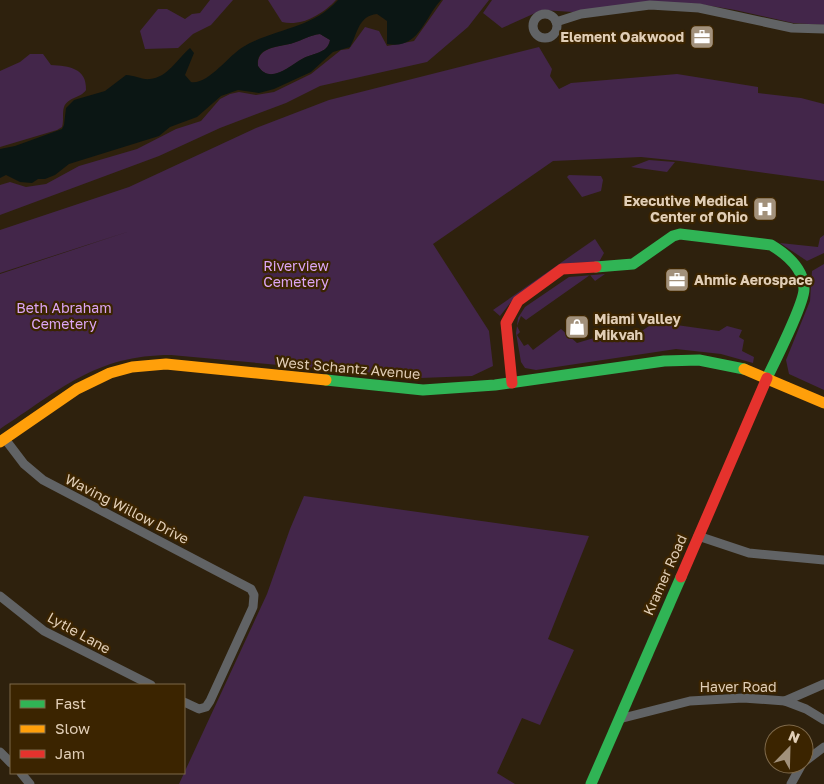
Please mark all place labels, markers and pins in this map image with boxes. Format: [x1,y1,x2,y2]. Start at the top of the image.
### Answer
office icon: Element Oakwood [689,24,715,50]
place label: Element Oakwood [560,28,684,45]
place label: Executive Medical Center of Ohio [623,192,748,225]
hospital icon: Executive Medical Center of Ohio [752,196,778,222]
office icon: Ahmic Aerospace [664,267,690,293]
place label: Ahmic Aerospace [694,271,813,288]
place label: Miami Valley Mikvah [594,310,681,343]
shop icon: Miami Valley Mikvah [564,314,590,340]

